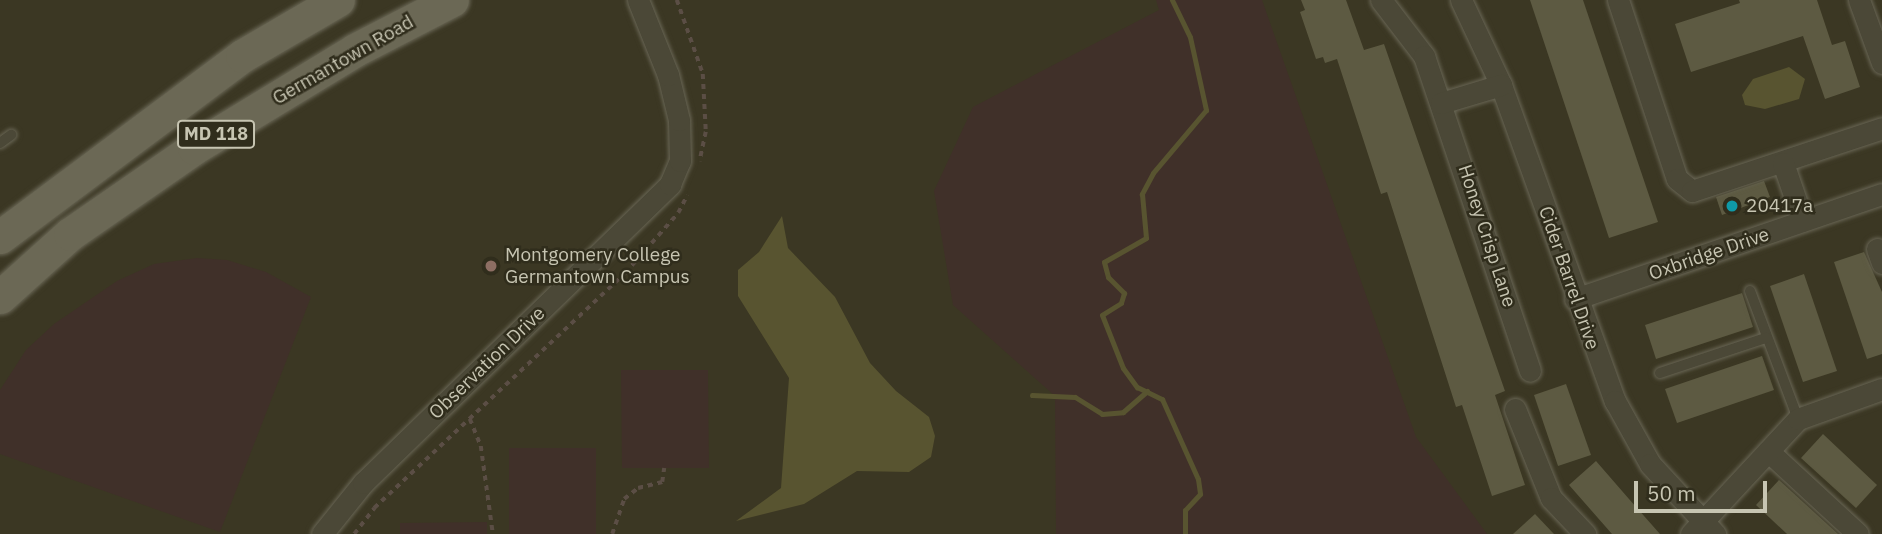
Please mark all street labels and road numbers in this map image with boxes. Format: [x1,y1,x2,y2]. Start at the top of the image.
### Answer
street label: Germantown Road [269,10,417,110]
road number: MD 118 [176,119,256,148]
street label: Honey Crisp Lane [1453,162,1521,310]
street label: Cider Barrel Drive [1534,203,1604,353]
street label: Oxbridge Drive [1646,223,1772,285]
street label: Observation Drive [424,302,550,424]

